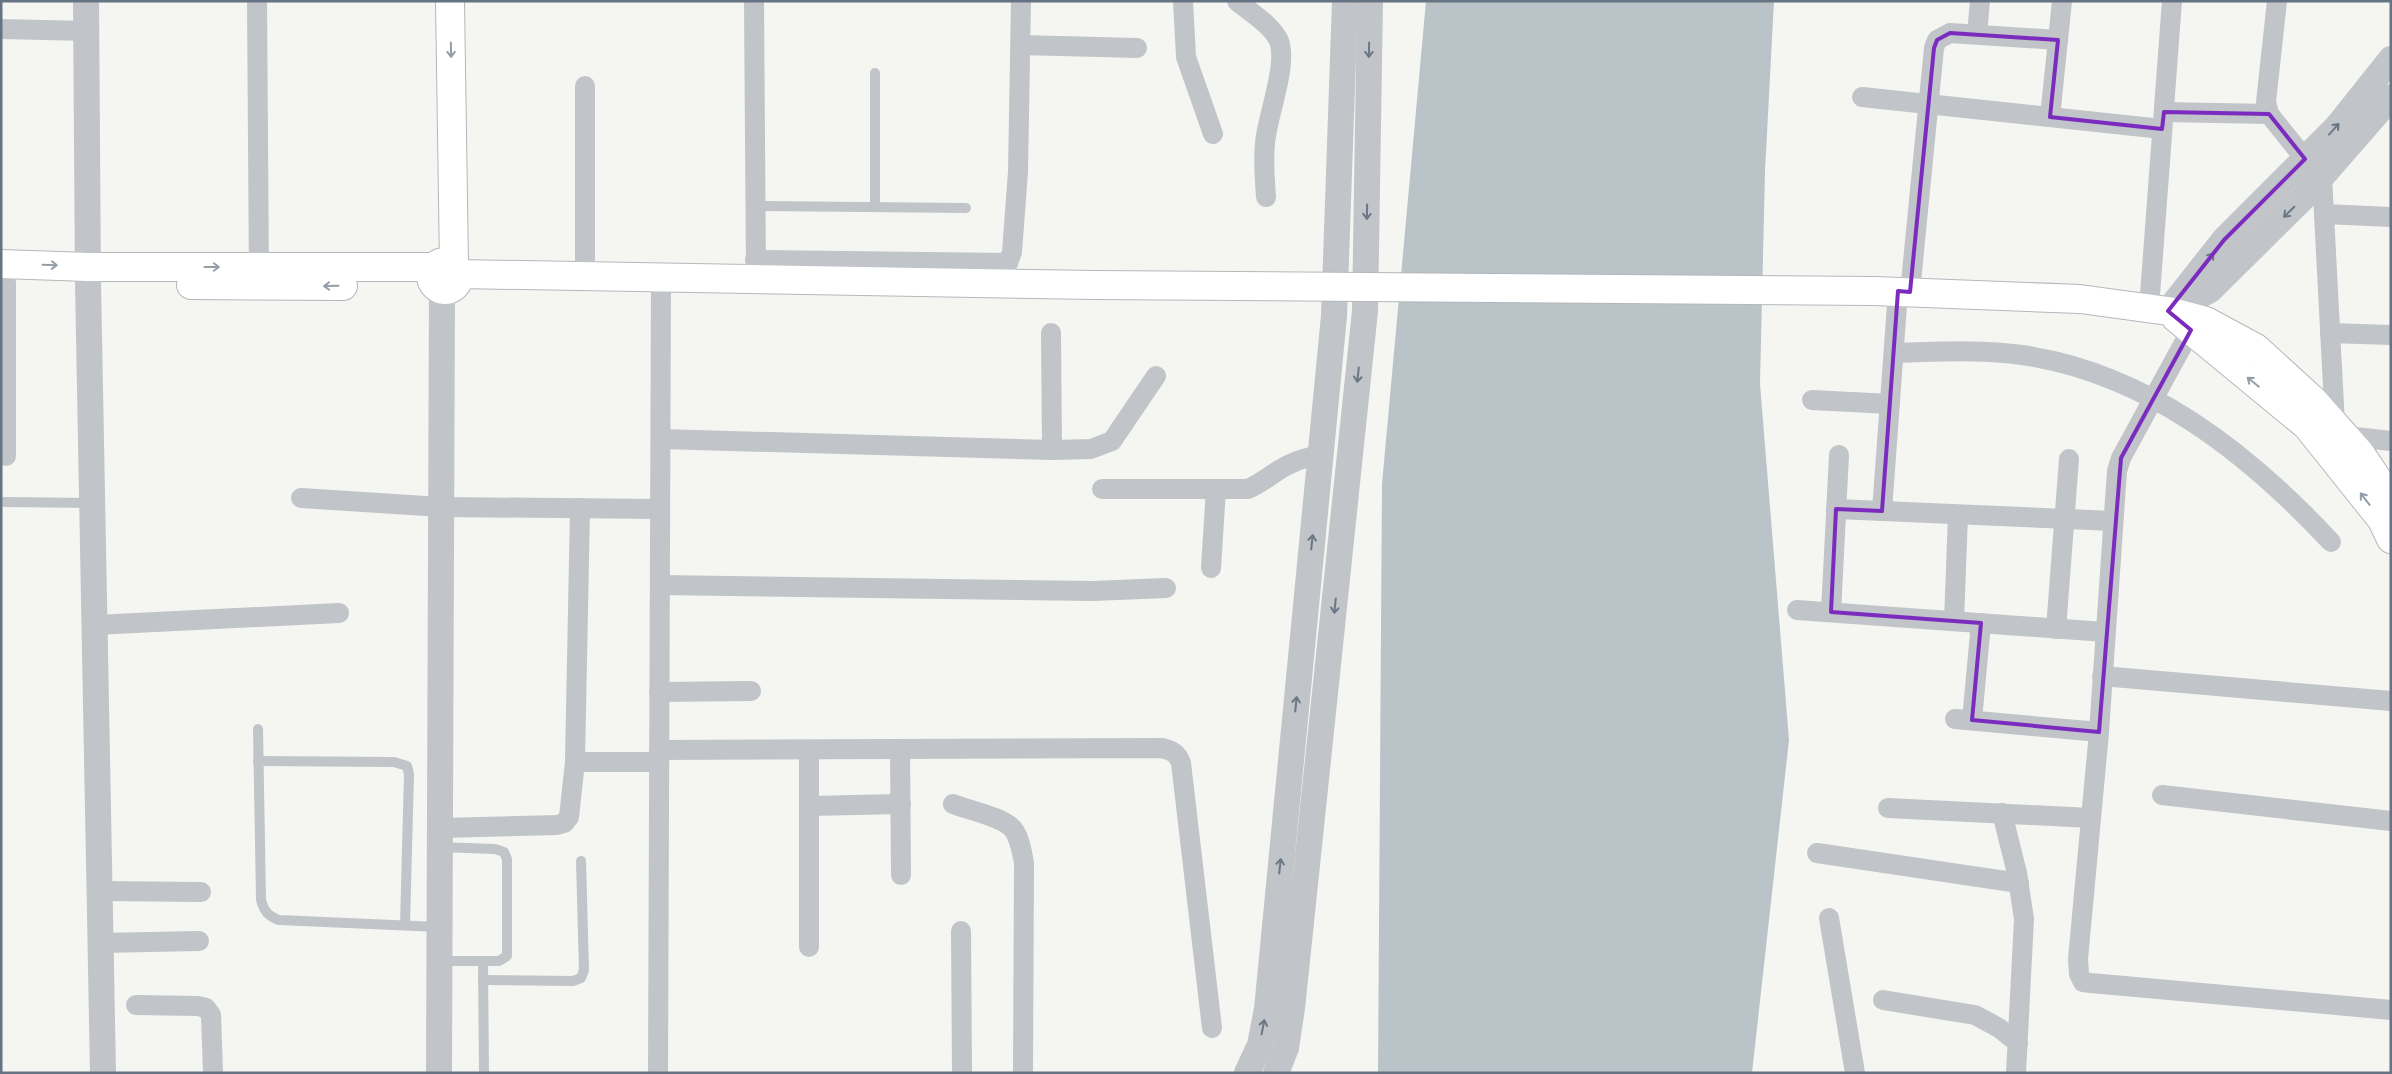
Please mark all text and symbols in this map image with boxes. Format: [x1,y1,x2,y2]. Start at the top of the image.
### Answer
one-way arrow [446,42,456,58]
one-way arrow [1364,42,1374,58]
one-way arrow [2328,123,2340,136]
one-way arrow [1362,204,1372,220]
one-way arrow [2283,206,2295,218]
one-way arrow [2204,253,2215,266]
one-way arrow [42,261,58,270]
one-way arrow [204,262,220,272]
one-way arrow [323,281,340,291]
one-way arrow [1353,366,1363,382]
one-way arrow [2246,377,2259,388]
one-way arrow [2359,492,2370,505]
one-way arrow [1307,534,1317,550]
one-way arrow [1330,598,1339,614]
one-way arrow [1291,696,1301,712]
one-way arrow [1276,858,1285,874]
one-way arrow [1259,1019,1268,1035]

